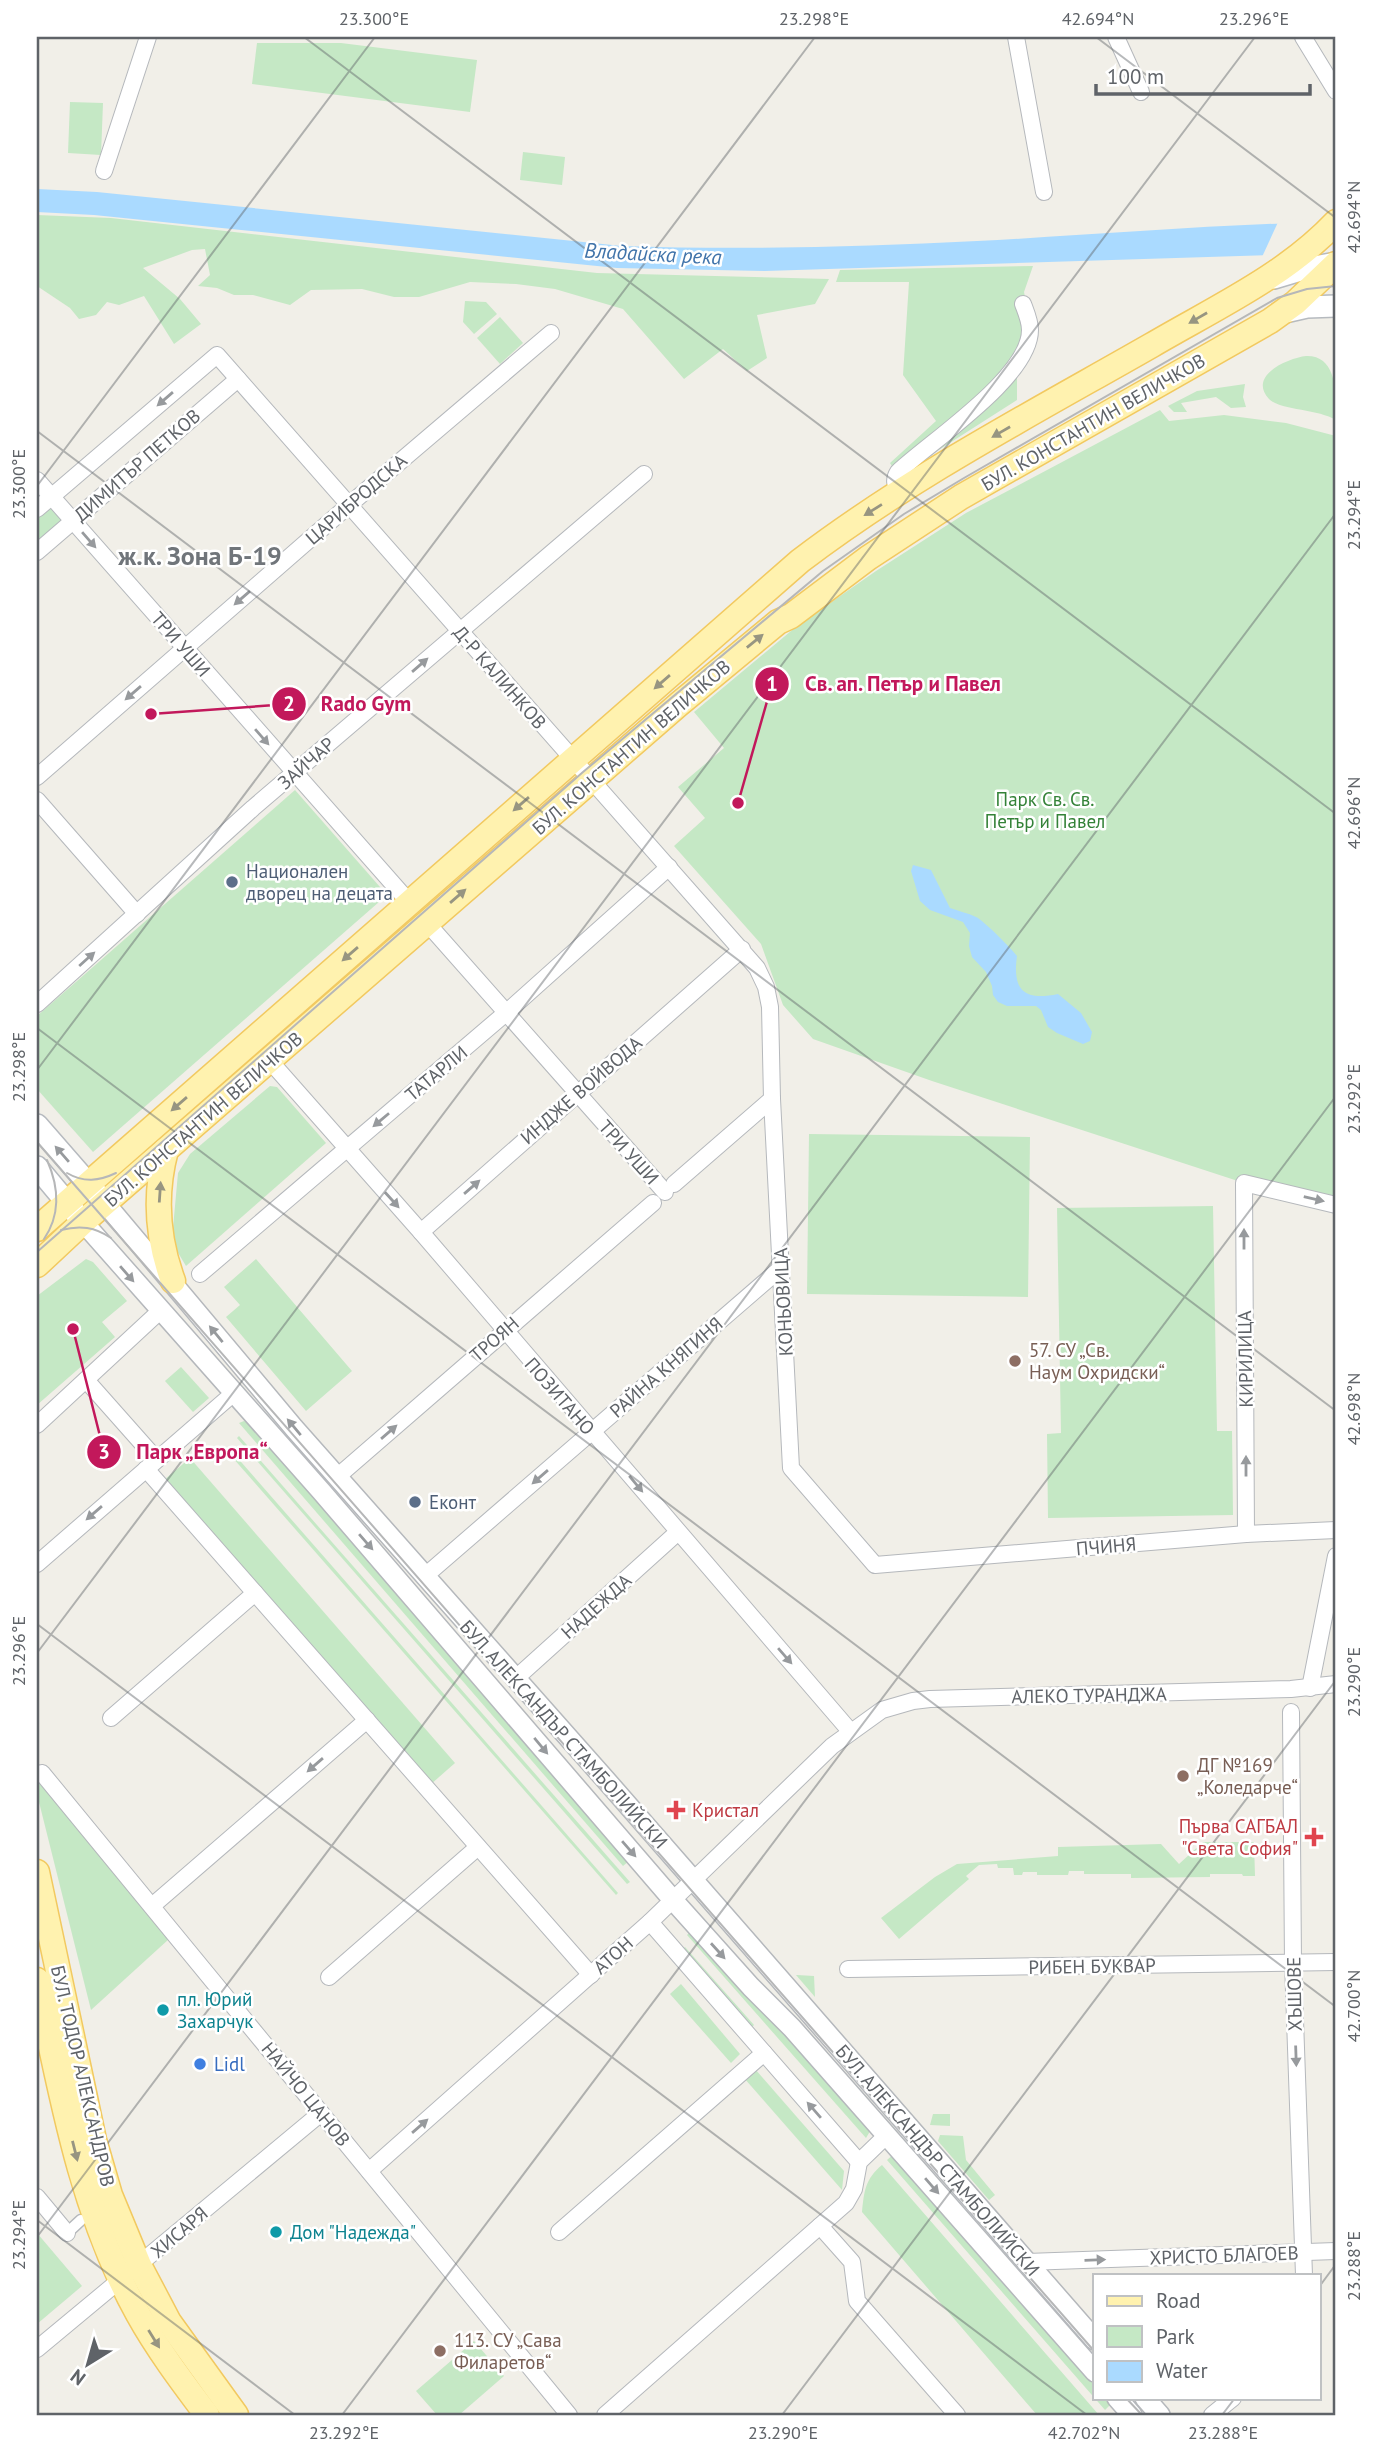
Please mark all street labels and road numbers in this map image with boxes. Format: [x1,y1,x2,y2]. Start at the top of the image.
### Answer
street label: БУЛ. КОНСТАНТИН ВЕЛИЧКОВ [977,348,1209,496]
street label: ДИМИТЪР ПЕТКОВ [69,404,205,526]
street label: ЦАРИБРОДСКА [300,448,412,550]
street label: ТРИ УШИ [146,606,216,682]
street label: Д-Р КАЛИНКОВ [448,620,552,734]
street label: БУЛ. КОНСТАНТИН ВЕЛИЧКОВ [527,654,735,840]
street label: ЗАЙЧАР [273,732,339,794]
street label: БУЛ. КОНСТАНТИН ВЕЛИЧКОВ [99,1026,307,1212]
street label: ИНДЖЕ ВОЙВОДА [515,1031,647,1149]
street label: ТАТАРЛИ [400,1040,472,1106]
street label: ТРИ УШИ [594,1115,664,1189]
street label: КОНЬОВИЦА [768,1247,798,1357]
street label: КИРИЛИЦА [1232,1310,1258,1408]
street label: ТРОЯН [464,1311,524,1367]
street label: РАЙНА КНЯГИНЯ [605,1311,727,1423]
street label: ПОЗИТАНО [520,1352,600,1440]
street label: ПЧИНЯ [1075,1531,1137,1561]
street label: НАДЕЖДА [556,1568,636,1644]
street label: БУЛ. АЛЕКСАНДЪР СТАМБОЛИЙСКИ [455,1615,673,1853]
street label: АЛЕКО ТУРАНДЖА [1011,1682,1167,1708]
street label: АТОН [588,1931,638,1979]
street label: РИБЕН БУКВАР [1028,1953,1156,1979]
street label: ХЪШОВЕ [1281,1956,1307,2032]
street label: БУЛ. ТОДОР АЛЕКСАНДРОВ [46,1963,120,2189]
street label: НАЙЧО ЦАНОВ [257,2037,355,2151]
street label: БУЛ. АЛЕКСАНДЪР СТАМБОЛИЙСКИ [831,2039,1045,2281]
street label: ХИСАРЯ [145,2201,213,2263]
street label: ХРИСТО БЛАГОЕВ [1149,2240,1299,2270]

